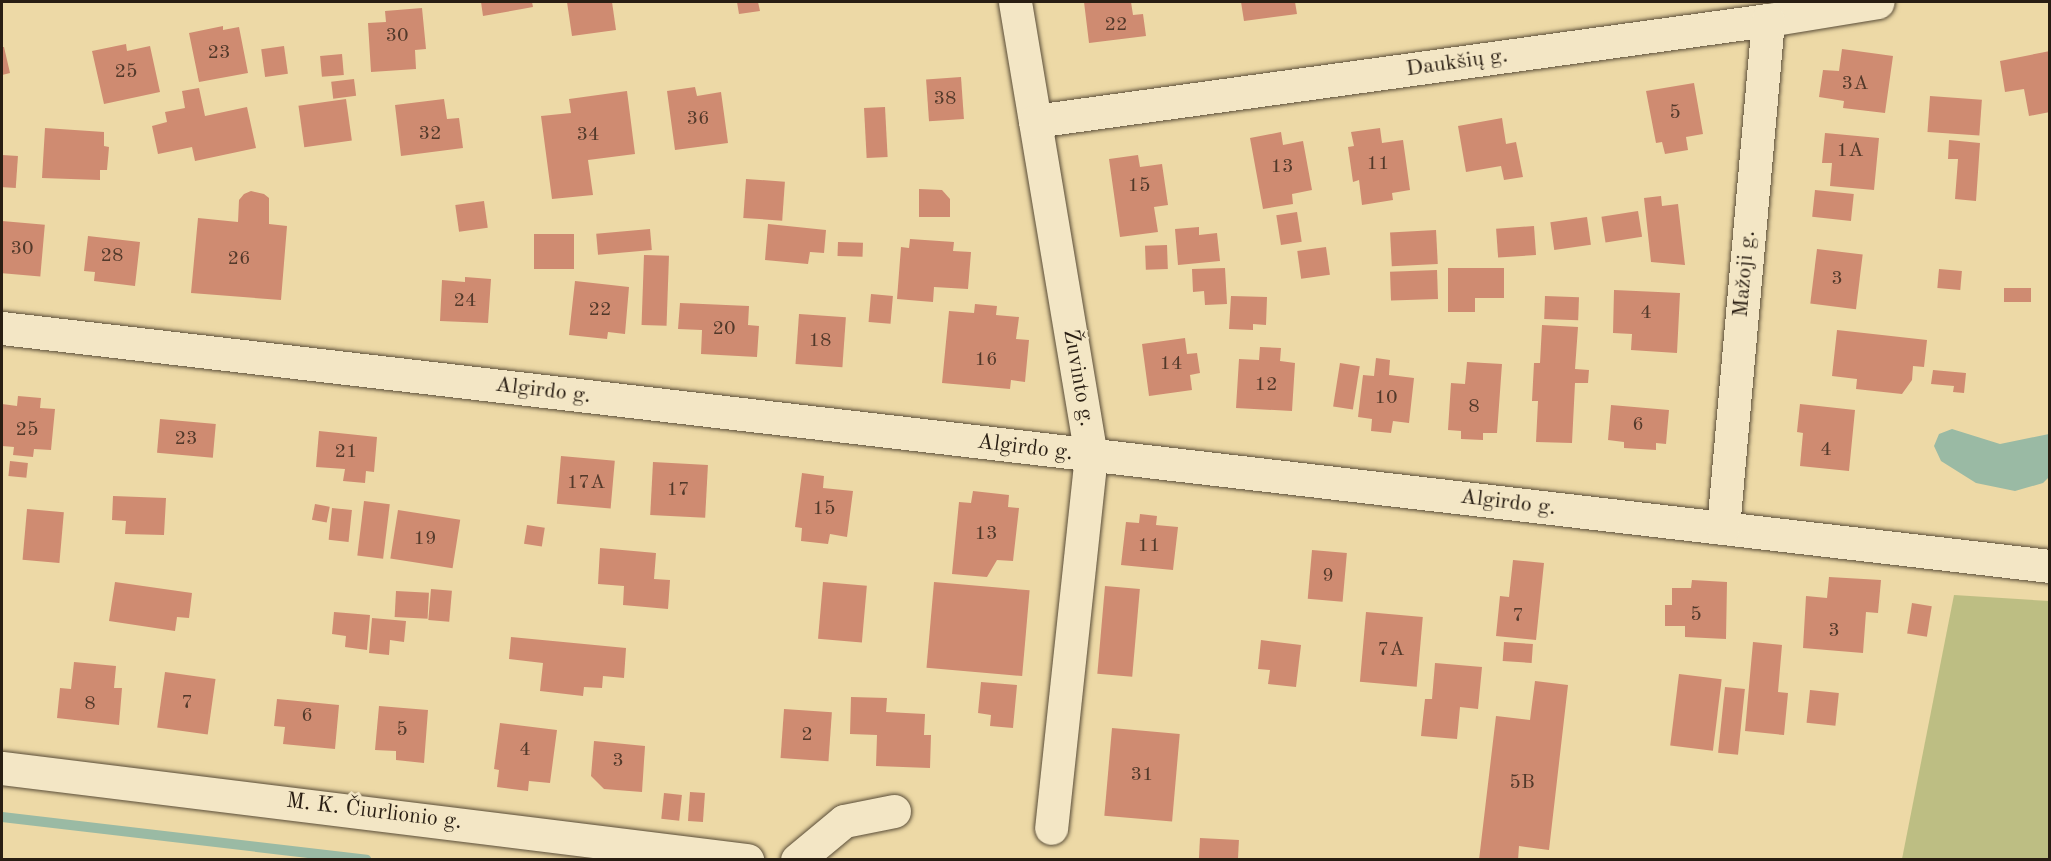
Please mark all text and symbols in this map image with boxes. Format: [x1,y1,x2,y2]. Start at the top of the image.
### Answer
house number: 22 [1104,13,1128,37]
house number: 30 [385,24,409,48]
house number: 23 [207,41,231,65]
street label: Daukšių g. [1404,43,1510,83]
house number: 25 [114,60,138,84]
house number: 3A [1842,72,1868,96]
house number: 38 [933,87,957,111]
house number: 5 [1669,101,1681,125]
house number: 36 [686,107,710,131]
house number: 32 [418,122,442,146]
house number: 34 [576,123,600,147]
house number: 1A [1837,139,1863,163]
house number: 11 [1366,152,1390,176]
house number: 13 [1270,155,1294,179]
house number: 15 [1127,174,1151,198]
street label: Mažoji g. [1728,229,1762,319]
house number: 30 [10,237,34,261]
house number: 28 [100,244,124,268]
house number: 26 [227,247,251,271]
house number: 3 [1831,267,1843,291]
house number: 24 [453,289,477,313]
house number: 22 [588,298,612,322]
house number: 4 [1640,301,1652,325]
house number: 20 [712,317,736,341]
street label: Žuvinto g. [1056,327,1100,429]
house number: 18 [808,329,832,353]
house number: 16 [974,348,998,372]
house number: 14 [1159,352,1183,376]
street label: Algirdo g. [494,372,592,410]
house number: 12 [1254,373,1278,397]
house number: 10 [1374,386,1398,410]
house number: 8 [1468,395,1480,419]
house number: 6 [1632,413,1644,437]
house number: 25 [15,418,39,442]
house number: 23 [174,427,198,451]
street label: Algirdo g. [976,429,1074,467]
house number: 4 [1820,438,1832,462]
house number: 21 [334,440,358,464]
house number: 17A [567,471,605,495]
house number: 17 [666,478,690,502]
street label: Algirdo g. [1459,484,1557,522]
house number: 15 [812,497,836,521]
house number: 13 [974,522,998,546]
house number: 19 [413,527,437,551]
house number: 11 [1137,534,1161,558]
house number: 9 [1322,564,1334,588]
house number: 5 [1690,603,1702,627]
house number: 7 [1512,604,1524,628]
house number: 3 [1828,619,1840,643]
house number: 7A [1378,638,1404,662]
house number: 7 [181,691,193,715]
house number: 8 [84,692,96,716]
house number: 6 [301,704,313,728]
house number: 5 [396,718,408,742]
house number: 2 [801,723,813,747]
house number: 4 [519,738,531,762]
house number: 3 [612,749,624,773]
house number: 31 [1130,763,1154,787]
house number: 5B [1509,771,1535,795]
street label: M. K. Čiurlionio g. [285,788,463,836]

